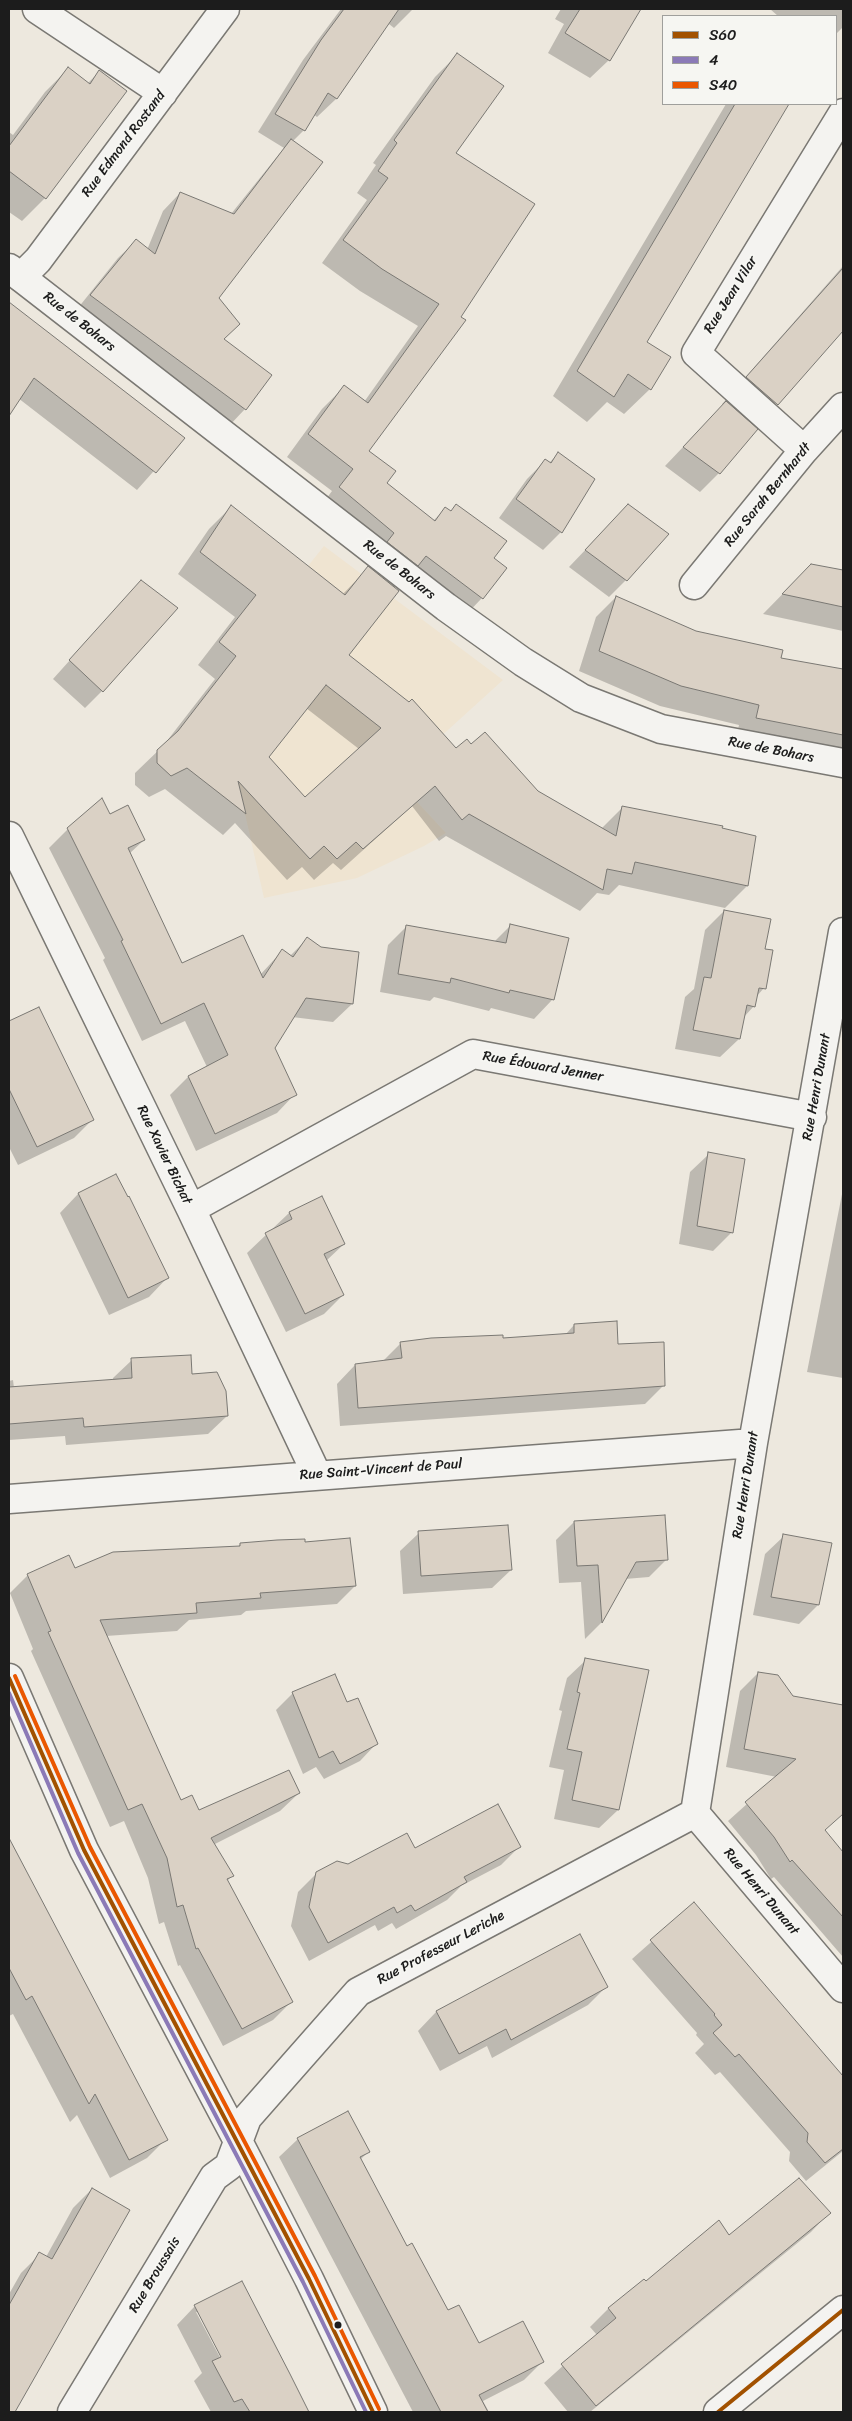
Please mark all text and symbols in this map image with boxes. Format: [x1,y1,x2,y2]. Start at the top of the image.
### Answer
legend [662,15,837,105]
text: S60 [709,22,736,48]
text: 4 [709,47,718,73]
text: S40 [709,72,737,98]
street label: Rue Edmond Rostand [79,88,169,200]
street label: Rue Jean Vilar [701,253,761,337]
street label: Rue de Bohars [40,289,118,355]
street label: Rue Sarah Bernhardt [721,440,815,550]
street label: Rue de Bohars [360,537,438,603]
street label: Rue de Bohars [727,733,815,767]
street label: Rue Henri Dunant [799,1032,835,1142]
street label: Rue Édouard Jenner [481,1048,605,1086]
street label: Rue Xavier Bichat [133,1103,195,1207]
street label: Rue Henri Dunant [729,1430,763,1540]
street label: Rue Saint-Vincent de Paul [299,1456,463,1484]
street label: Rue Henri Dunant [720,1845,802,1939]
street label: Rue Professeur Leriche [375,1907,507,1989]
street label: Rue Broussais [126,2234,184,2316]
unlabelled marker [333,2320,343,2330]

